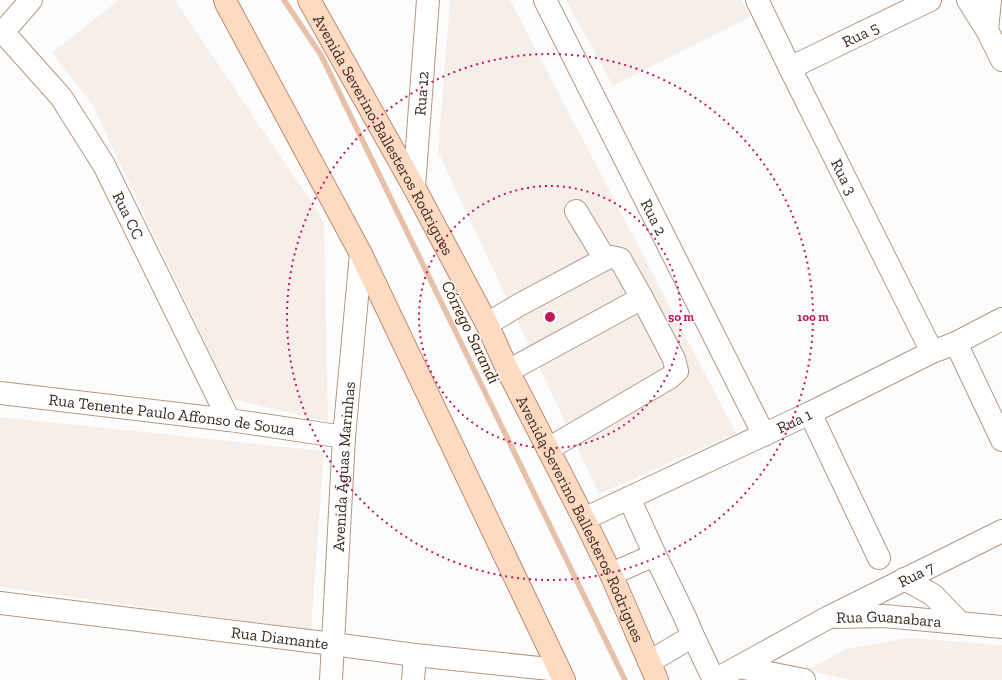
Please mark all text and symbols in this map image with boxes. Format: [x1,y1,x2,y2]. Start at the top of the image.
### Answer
street label: Avenida Severino Ballesteros Rodrigues [309,11,457,258]
street label: Rua 5 [839,17,882,51]
street label: Rua 12 [410,70,433,116]
street label: Rua 3 [827,156,861,198]
street label: Rua CC [108,188,148,242]
street label: Rua 2 [637,196,671,239]
water label: Córrego Sarandi [437,277,505,387]
centre of rings [543,310,557,324]
text: 50 m [668,310,694,324]
text: 100 m [797,310,829,324]
street label: Avenida Águas Marinhas [329,381,359,552]
street label: Rua Tenente Paulo Affonso de Souza [47,390,296,440]
street label: Avenida Severino Ballesteros Rodrigues [512,392,648,645]
street label: Rua 1 [774,405,815,437]
street label: Rua 7 [895,557,937,591]
street label: Rua Guanabara [836,607,943,631]
street label: Rua Diamante [230,623,330,653]

